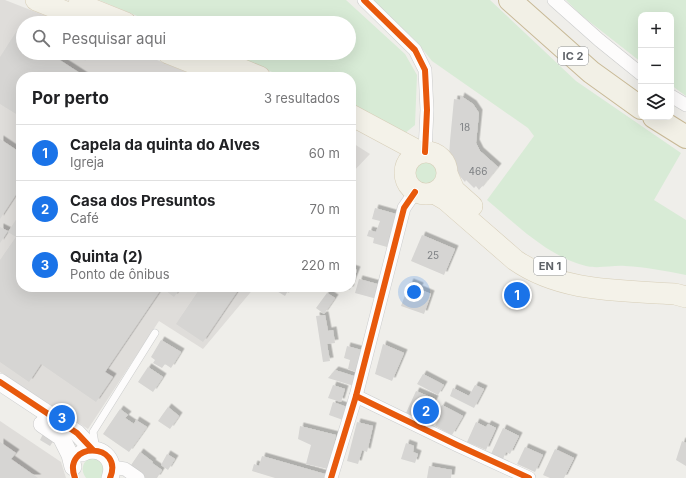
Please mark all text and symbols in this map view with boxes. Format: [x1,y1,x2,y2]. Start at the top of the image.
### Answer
map controls [638,12,674,120]
button: + [638,12,674,48]
search box [16,16,356,60]
icon: search [30,27,52,49]
text: Pesquisar aqui [62,29,166,48]
road number: IC 2 [558,47,588,65]
button: − [638,48,674,84]
button: layers [638,84,674,120]
text: Por perto [32,88,109,108]
text: 3 resultados [264,90,340,106]
house number: 18 [460,121,470,133]
text: Capela da quinta do Alves [70,135,260,154]
text: 1 [42,145,48,161]
text: 60 m [309,145,340,161]
text: Igreja [70,154,104,170]
house number: 466 [469,165,487,177]
text: Casa dos Presuntos [70,191,216,210]
text: 2 [41,201,49,217]
text: 70 m [310,201,340,217]
text: Café [70,210,99,226]
text: Quinta (2) [70,247,143,266]
house number: 25 [427,249,439,261]
text: 3 [41,257,49,273]
text: 220 m [301,257,340,273]
road number: EN 1 [534,257,566,275]
text: Ponto de ônibus [70,266,170,282]
pin: 1 [504,280,530,310]
your location [404,282,424,302]
pin: 2 [413,396,439,426]
pin: 3 [49,403,75,433]

